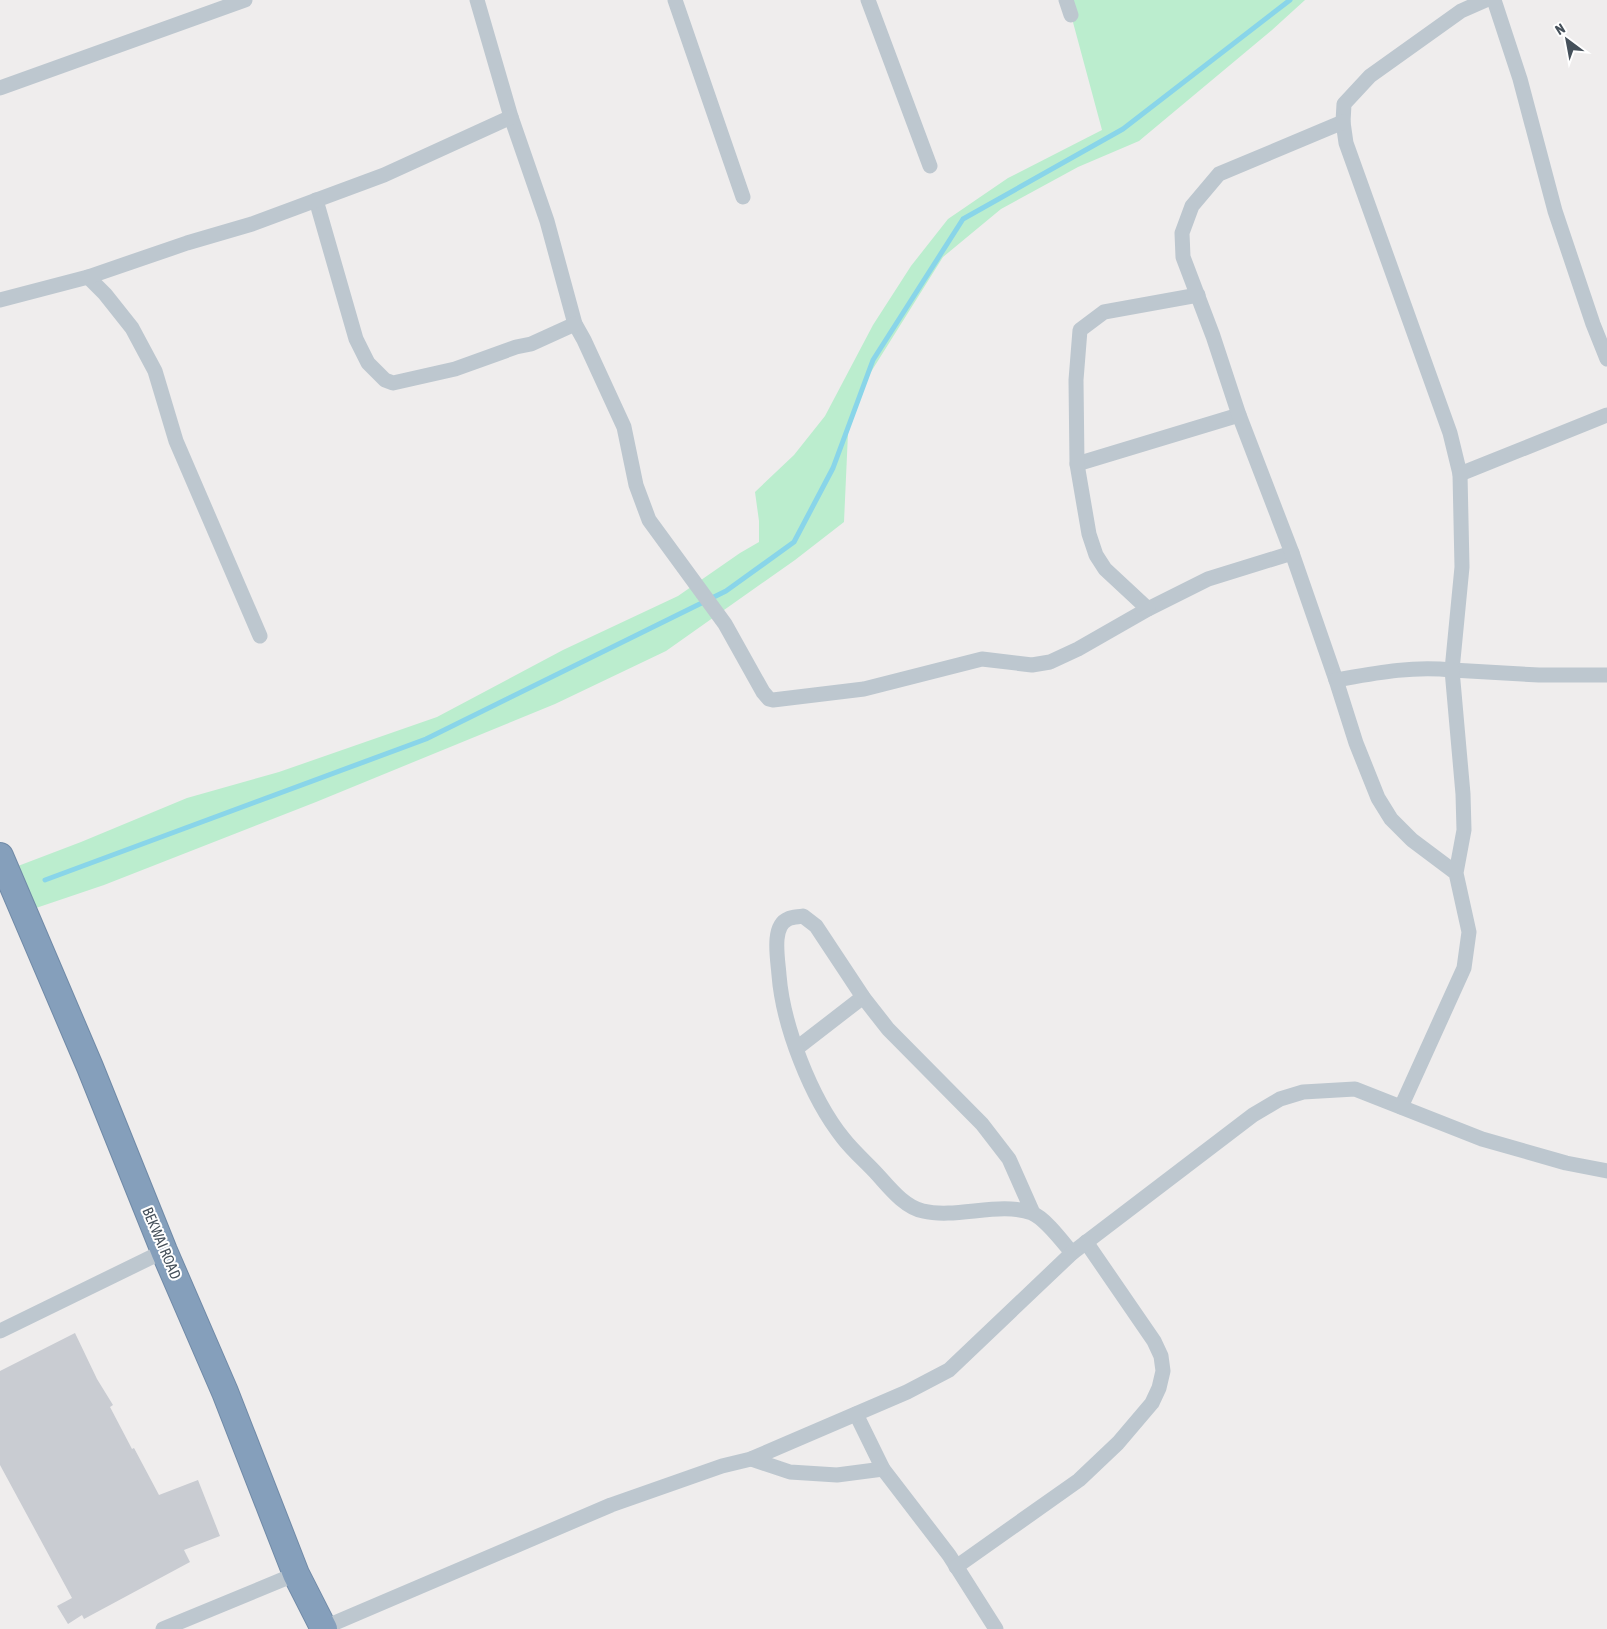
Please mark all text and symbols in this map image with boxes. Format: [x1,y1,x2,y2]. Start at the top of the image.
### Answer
north arrow [1542,15,1592,65]
text: N [1552,20,1568,38]
street label: BEKWAI ROAD [139,1204,185,1282]

